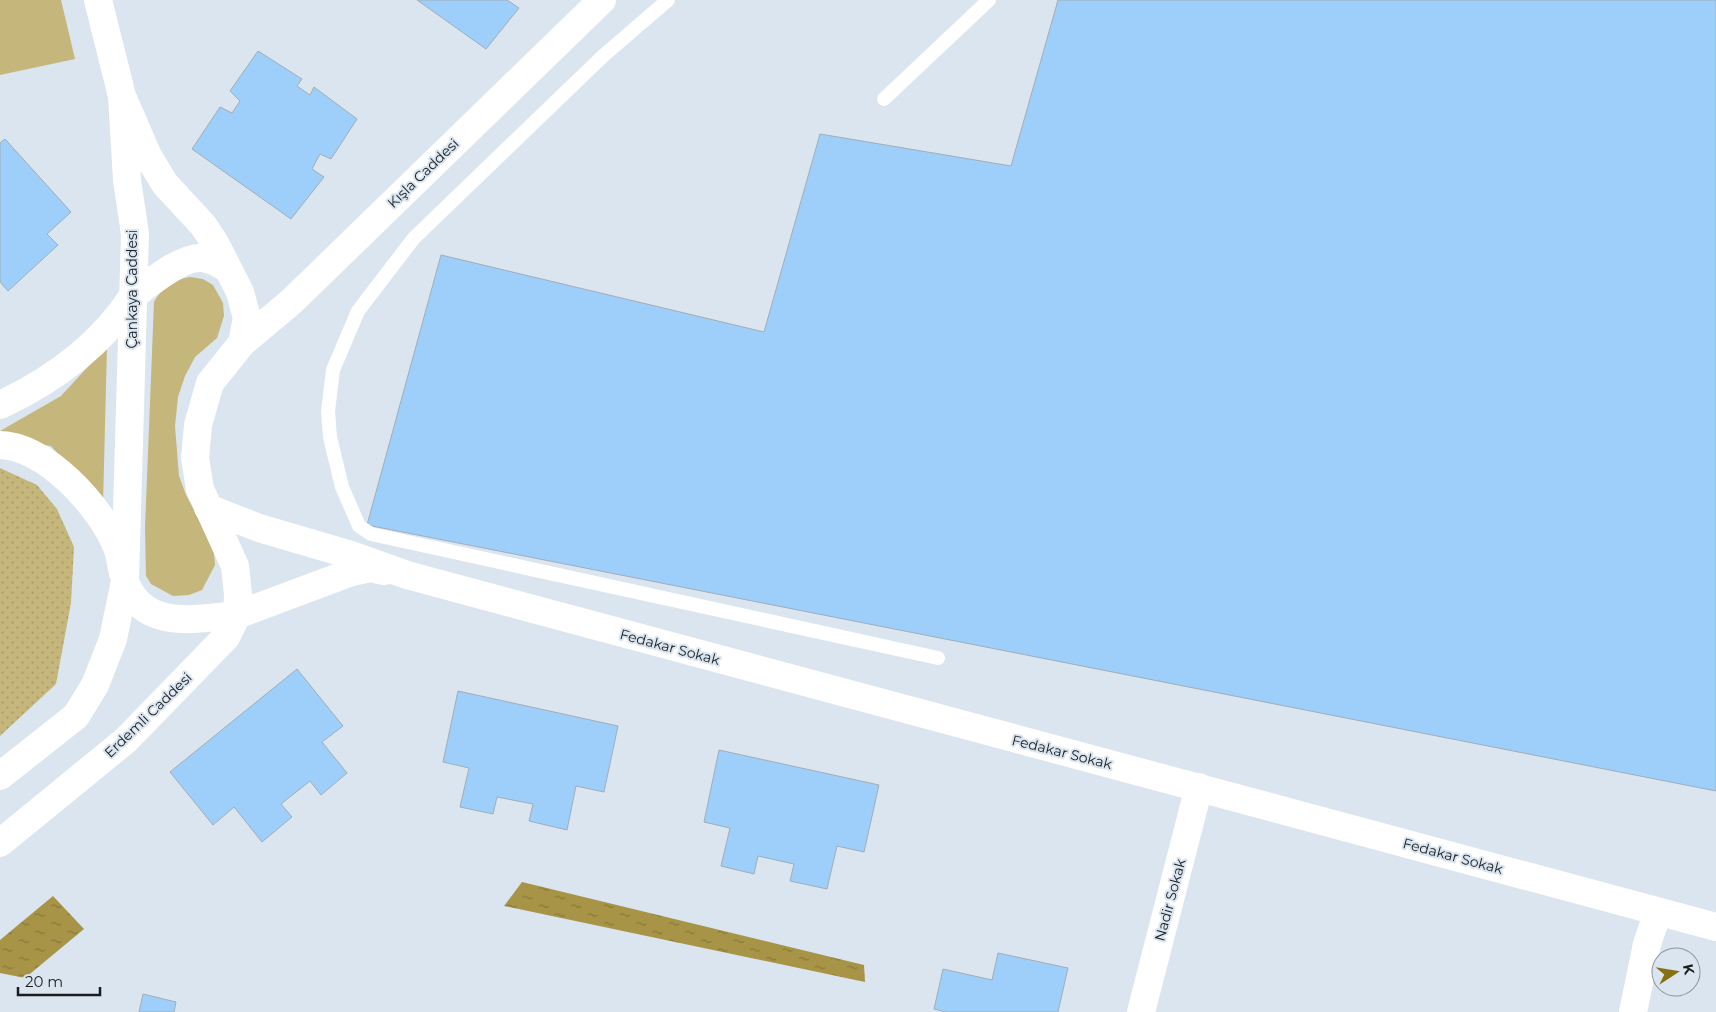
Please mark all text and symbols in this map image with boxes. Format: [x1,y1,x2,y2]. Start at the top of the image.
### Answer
street label: Kışla Caddesi [384,134,462,212]
street label: Çankaya Caddesi [123,229,141,349]
street label: Fedakar Sokak [618,625,723,669]
street label: Erdemli Caddesi [100,669,196,761]
street label: Fedakar Sokak [1010,731,1115,773]
street label: Fedakar Sokak [1401,834,1506,878]
street label: Nadir Sokak [1150,856,1190,943]
north arrow [1651,947,1701,997]
text: K [1679,962,1699,977]
scale bar [18,964,100,996]
text: 20 m [25,972,63,991]

